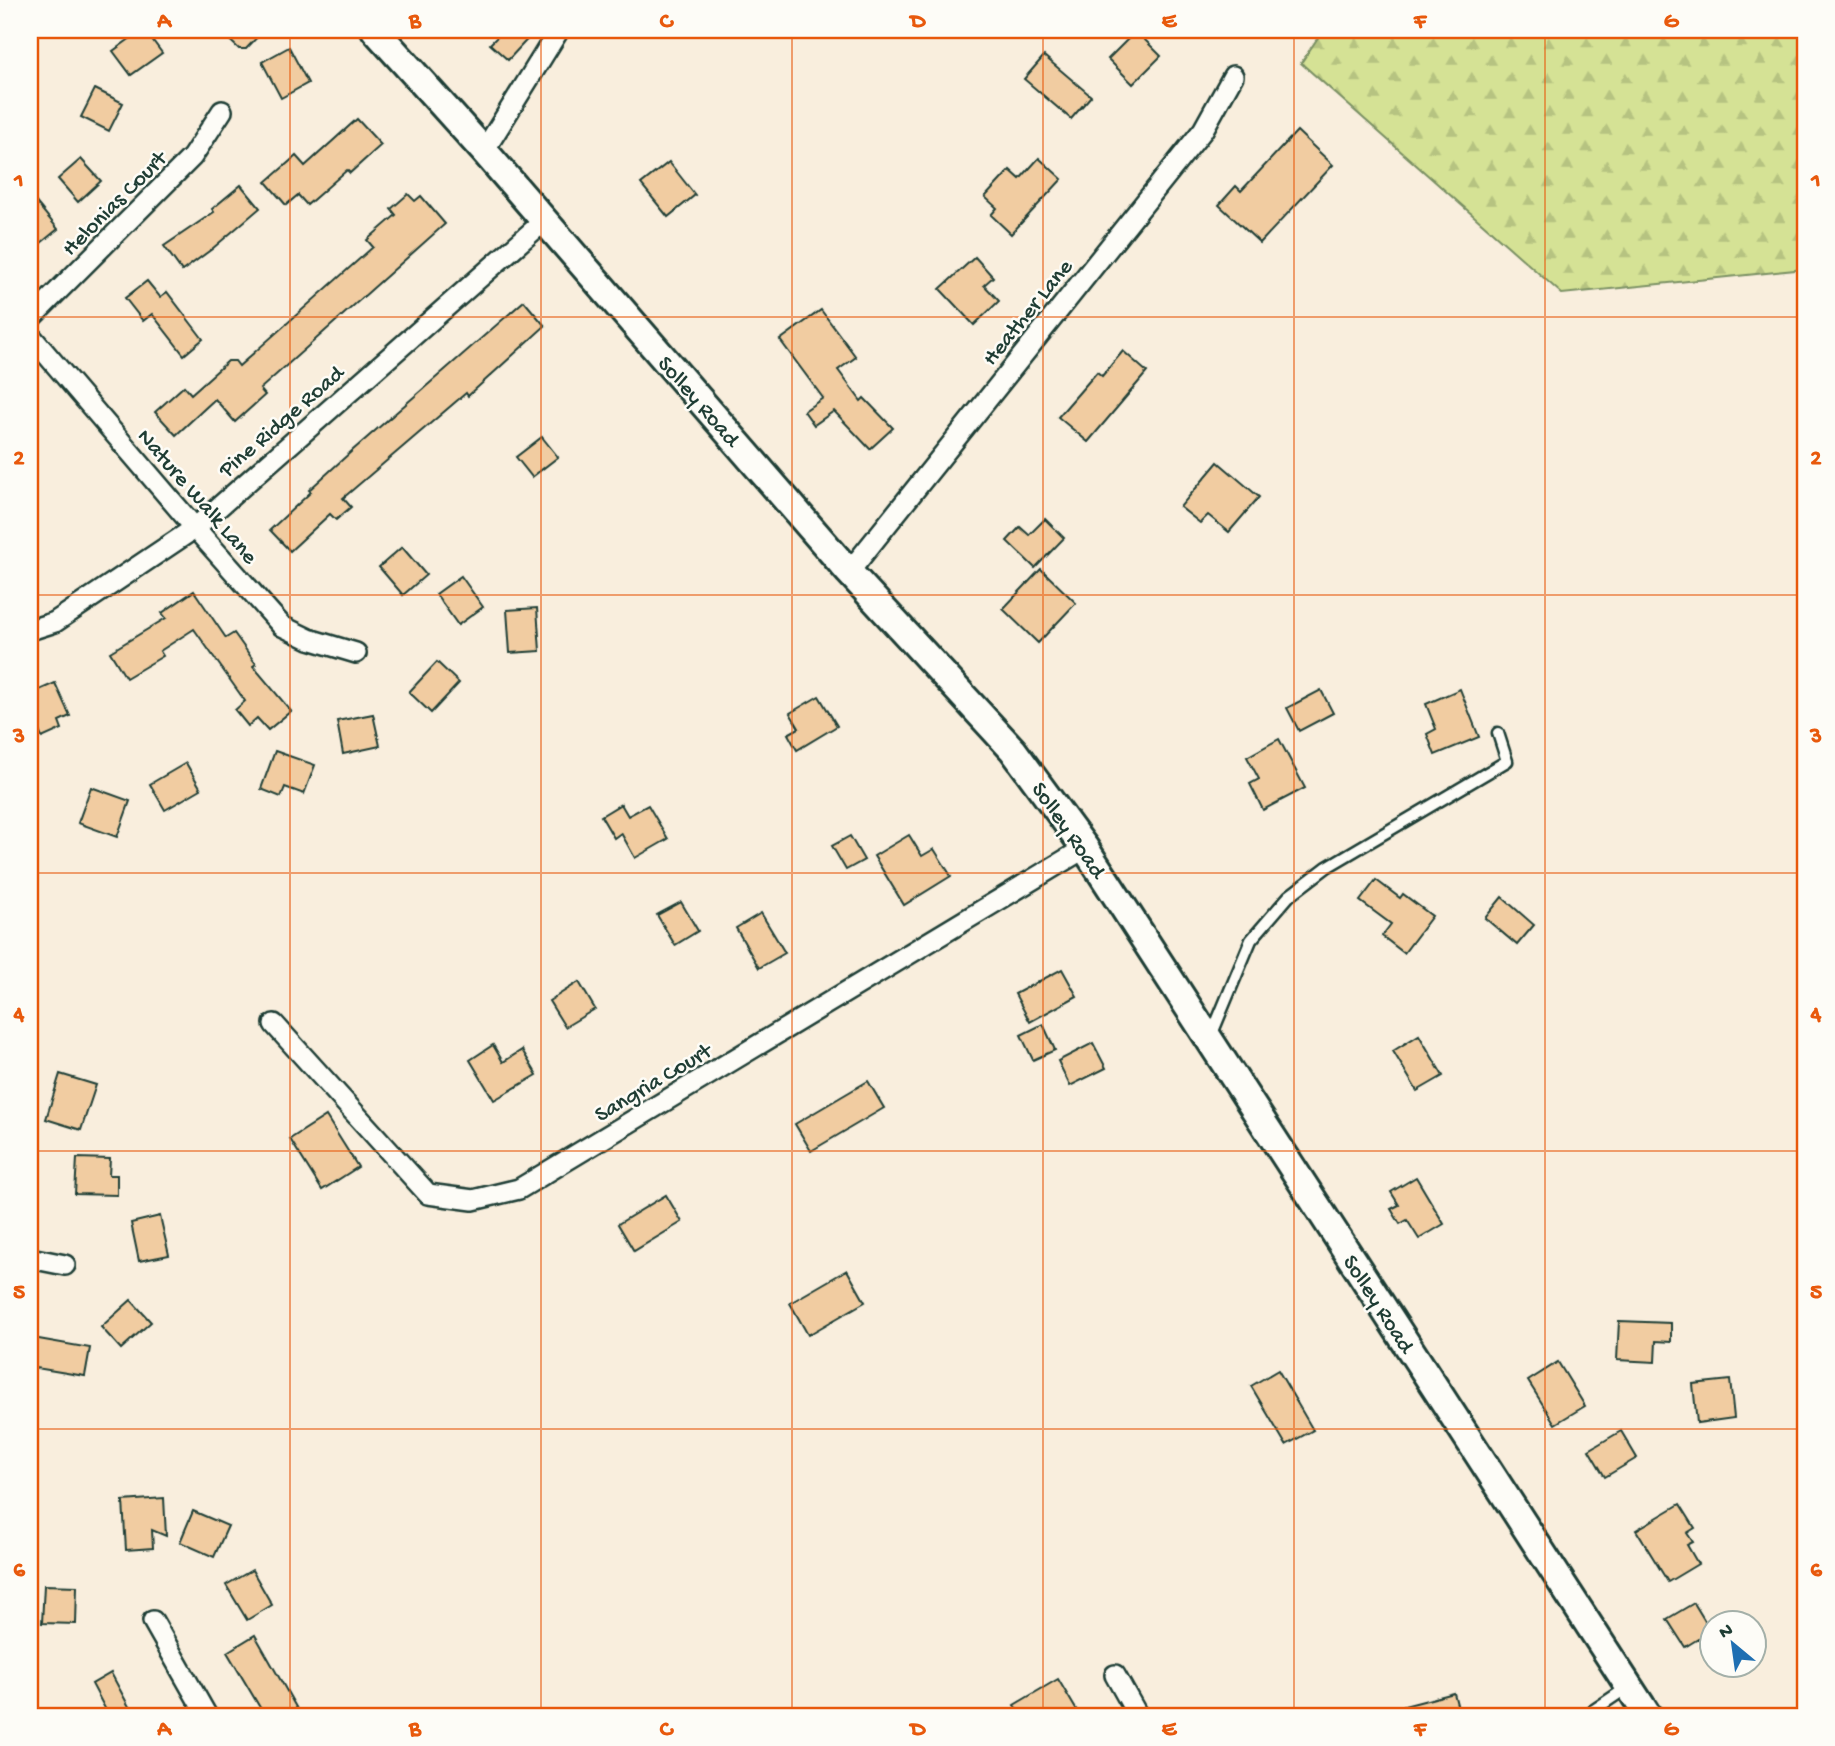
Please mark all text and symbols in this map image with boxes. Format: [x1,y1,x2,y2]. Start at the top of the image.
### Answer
text: A [156,9,172,36]
text: B [408,9,422,36]
text: C [660,9,675,36]
text: D [909,9,927,36]
text: E [1162,9,1178,36]
text: F [1413,9,1428,36]
text: G [1664,9,1680,36]
street label: Helonias Court [57,145,175,263]
text: 1 [13,168,24,195]
text: 1 [1810,168,1821,195]
street label: Heather Lane [978,254,1080,372]
street label: Solley Road [651,351,745,454]
street label: Pine Ridge Road [213,360,352,485]
street label: Nature Walk Lane [130,424,263,571]
text: 2 [13,446,25,473]
text: 2 [1810,446,1822,473]
text: 3 [12,724,25,751]
text: 3 [1809,724,1822,751]
street label: Solley Road [1024,778,1111,886]
text: 4 [13,1002,25,1029]
text: 4 [1810,1002,1822,1029]
street label: Sangria Court [590,1038,718,1129]
street label: Solley Road [1335,1251,1420,1360]
text: 5 [13,1280,25,1307]
text: 5 [1810,1280,1822,1307]
text: 6 [13,1558,26,1585]
text: 6 [1810,1558,1823,1585]
north arrow [1699,1610,1769,1680]
text: N [1715,1619,1737,1645]
text: A [156,1717,172,1744]
text: B [408,1717,422,1744]
text: C [660,1717,675,1744]
text: D [909,1717,927,1744]
text: E [1162,1717,1178,1744]
text: F [1413,1717,1428,1744]
text: G [1664,1717,1680,1744]

